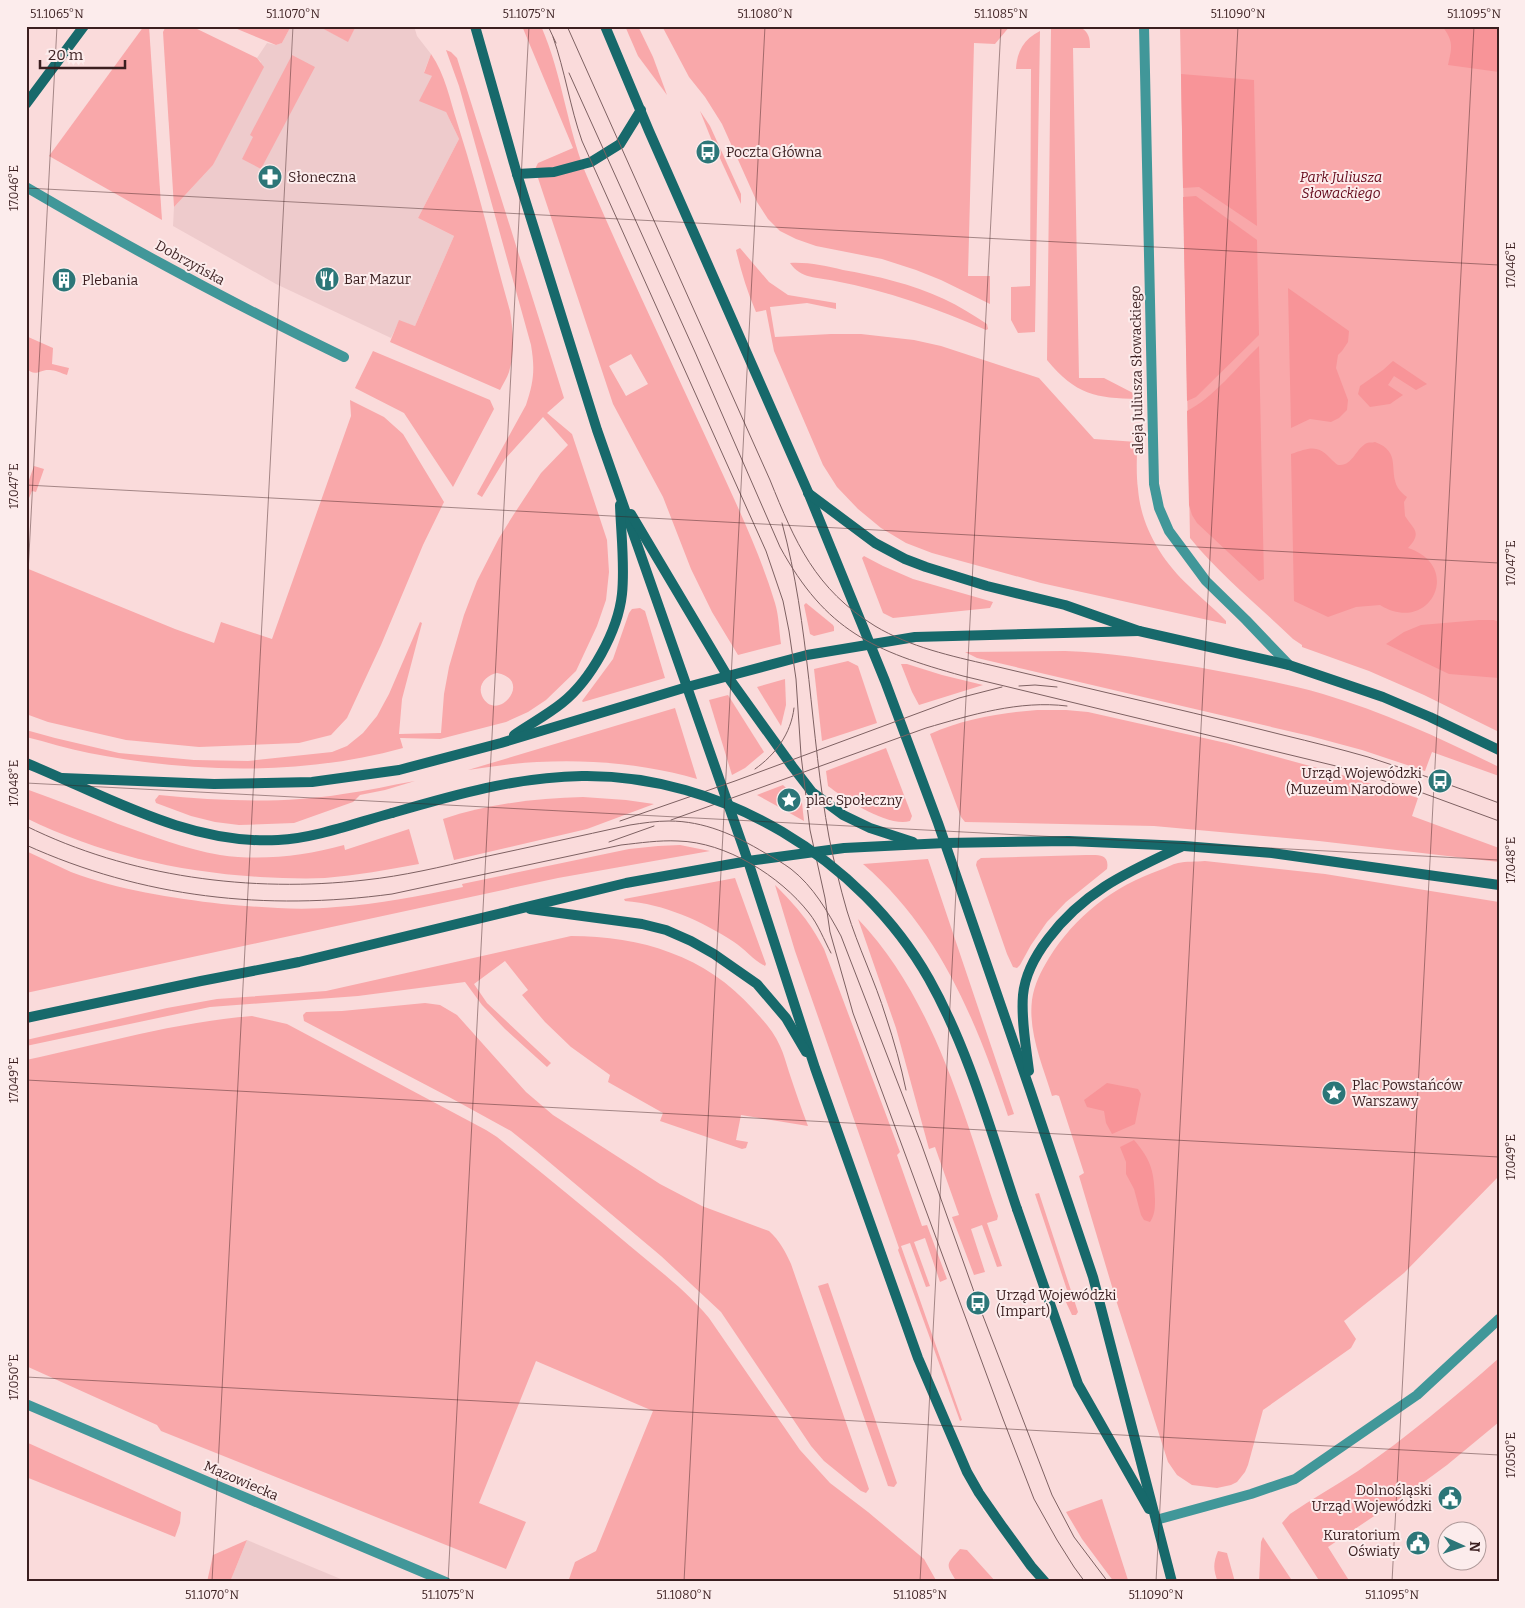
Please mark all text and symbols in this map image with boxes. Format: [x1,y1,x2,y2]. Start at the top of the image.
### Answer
text: 51.1065°N [30,7,84,21]
text: 51.1070°N [266,7,320,21]
text: 51.1075°N [503,7,556,21]
text: 51.1080°N [737,7,793,21]
text: 51.1085°N [974,7,1029,21]
text: 51.1090°N [1210,7,1266,21]
text: 51.1095°N [1447,7,1501,21]
scale bar [40,38,125,70]
text: 20 m [48,46,84,64]
bus stop icon: Poczta Główna [695,139,721,165]
place label: Poczta Główna [726,144,822,161]
pharmacy icon: Słoneczna [257,164,283,190]
text: 17.046°E [7,165,21,211]
place label: Słoneczna [288,169,356,186]
park label: Park Juliusza Słowackiego [1300,169,1382,202]
street label: Dobrzyńska [152,237,228,289]
text: 17.046°E [1504,242,1518,288]
restaurant icon: Bar Mazur [314,266,340,292]
building icon: Plebania [51,267,77,293]
place label: Bar Mazur [344,271,411,288]
place label: Plebania [82,272,138,289]
street label: aleja Juliusza Słowackiego [1127,285,1147,455]
text: 17.047°E [7,463,21,509]
text: 17.047°E [1504,540,1518,586]
text: 17.048°E [7,760,21,806]
place label: Urząd Wojewódzki (Muzeum Narodowe) [1286,765,1422,798]
bus stop icon: Urząd Wojewódzki (Muzeum Narodowe) [1427,768,1453,794]
place icon: plac Społeczny [776,787,802,813]
place label: plac Społeczny [806,792,903,809]
text: 17.048°E [1504,837,1518,883]
text: 17.049°E [7,1057,21,1103]
place label: Plac Powstańców Warszawy [1352,1077,1463,1110]
place icon: Plac Powstańców Warszawy [1321,1080,1347,1106]
text: 17.049°E [1504,1134,1518,1180]
place label: Urząd Wojewódzki (Impart) [996,1287,1117,1320]
bus stop icon: Urząd Wojewódzki (Impart) [965,1290,991,1316]
text: 17.050°E [7,1354,21,1400]
text: 17.050°E [1504,1432,1518,1478]
street label: Mazowiecka [201,1458,281,1504]
place label: Dolnośląski Urząd Wojewódzki [1311,1482,1432,1515]
public building icon: Dolnośląski Urząd Wojewódzki [1437,1485,1463,1511]
north arrow [1438,1520,1488,1570]
place label: Kuratorium Oświaty [1323,1527,1401,1560]
public building icon: Kuratorium Oświaty [1405,1530,1431,1556]
text: N [1466,1541,1483,1553]
text: 51.1070°N [185,1588,239,1602]
text: 51.1075°N [422,1588,475,1602]
text: 51.1080°N [656,1588,712,1602]
text: 51.1085°N [893,1588,948,1602]
text: 51.1090°N [1128,1588,1184,1602]
text: 51.1095°N [1365,1588,1419,1602]

